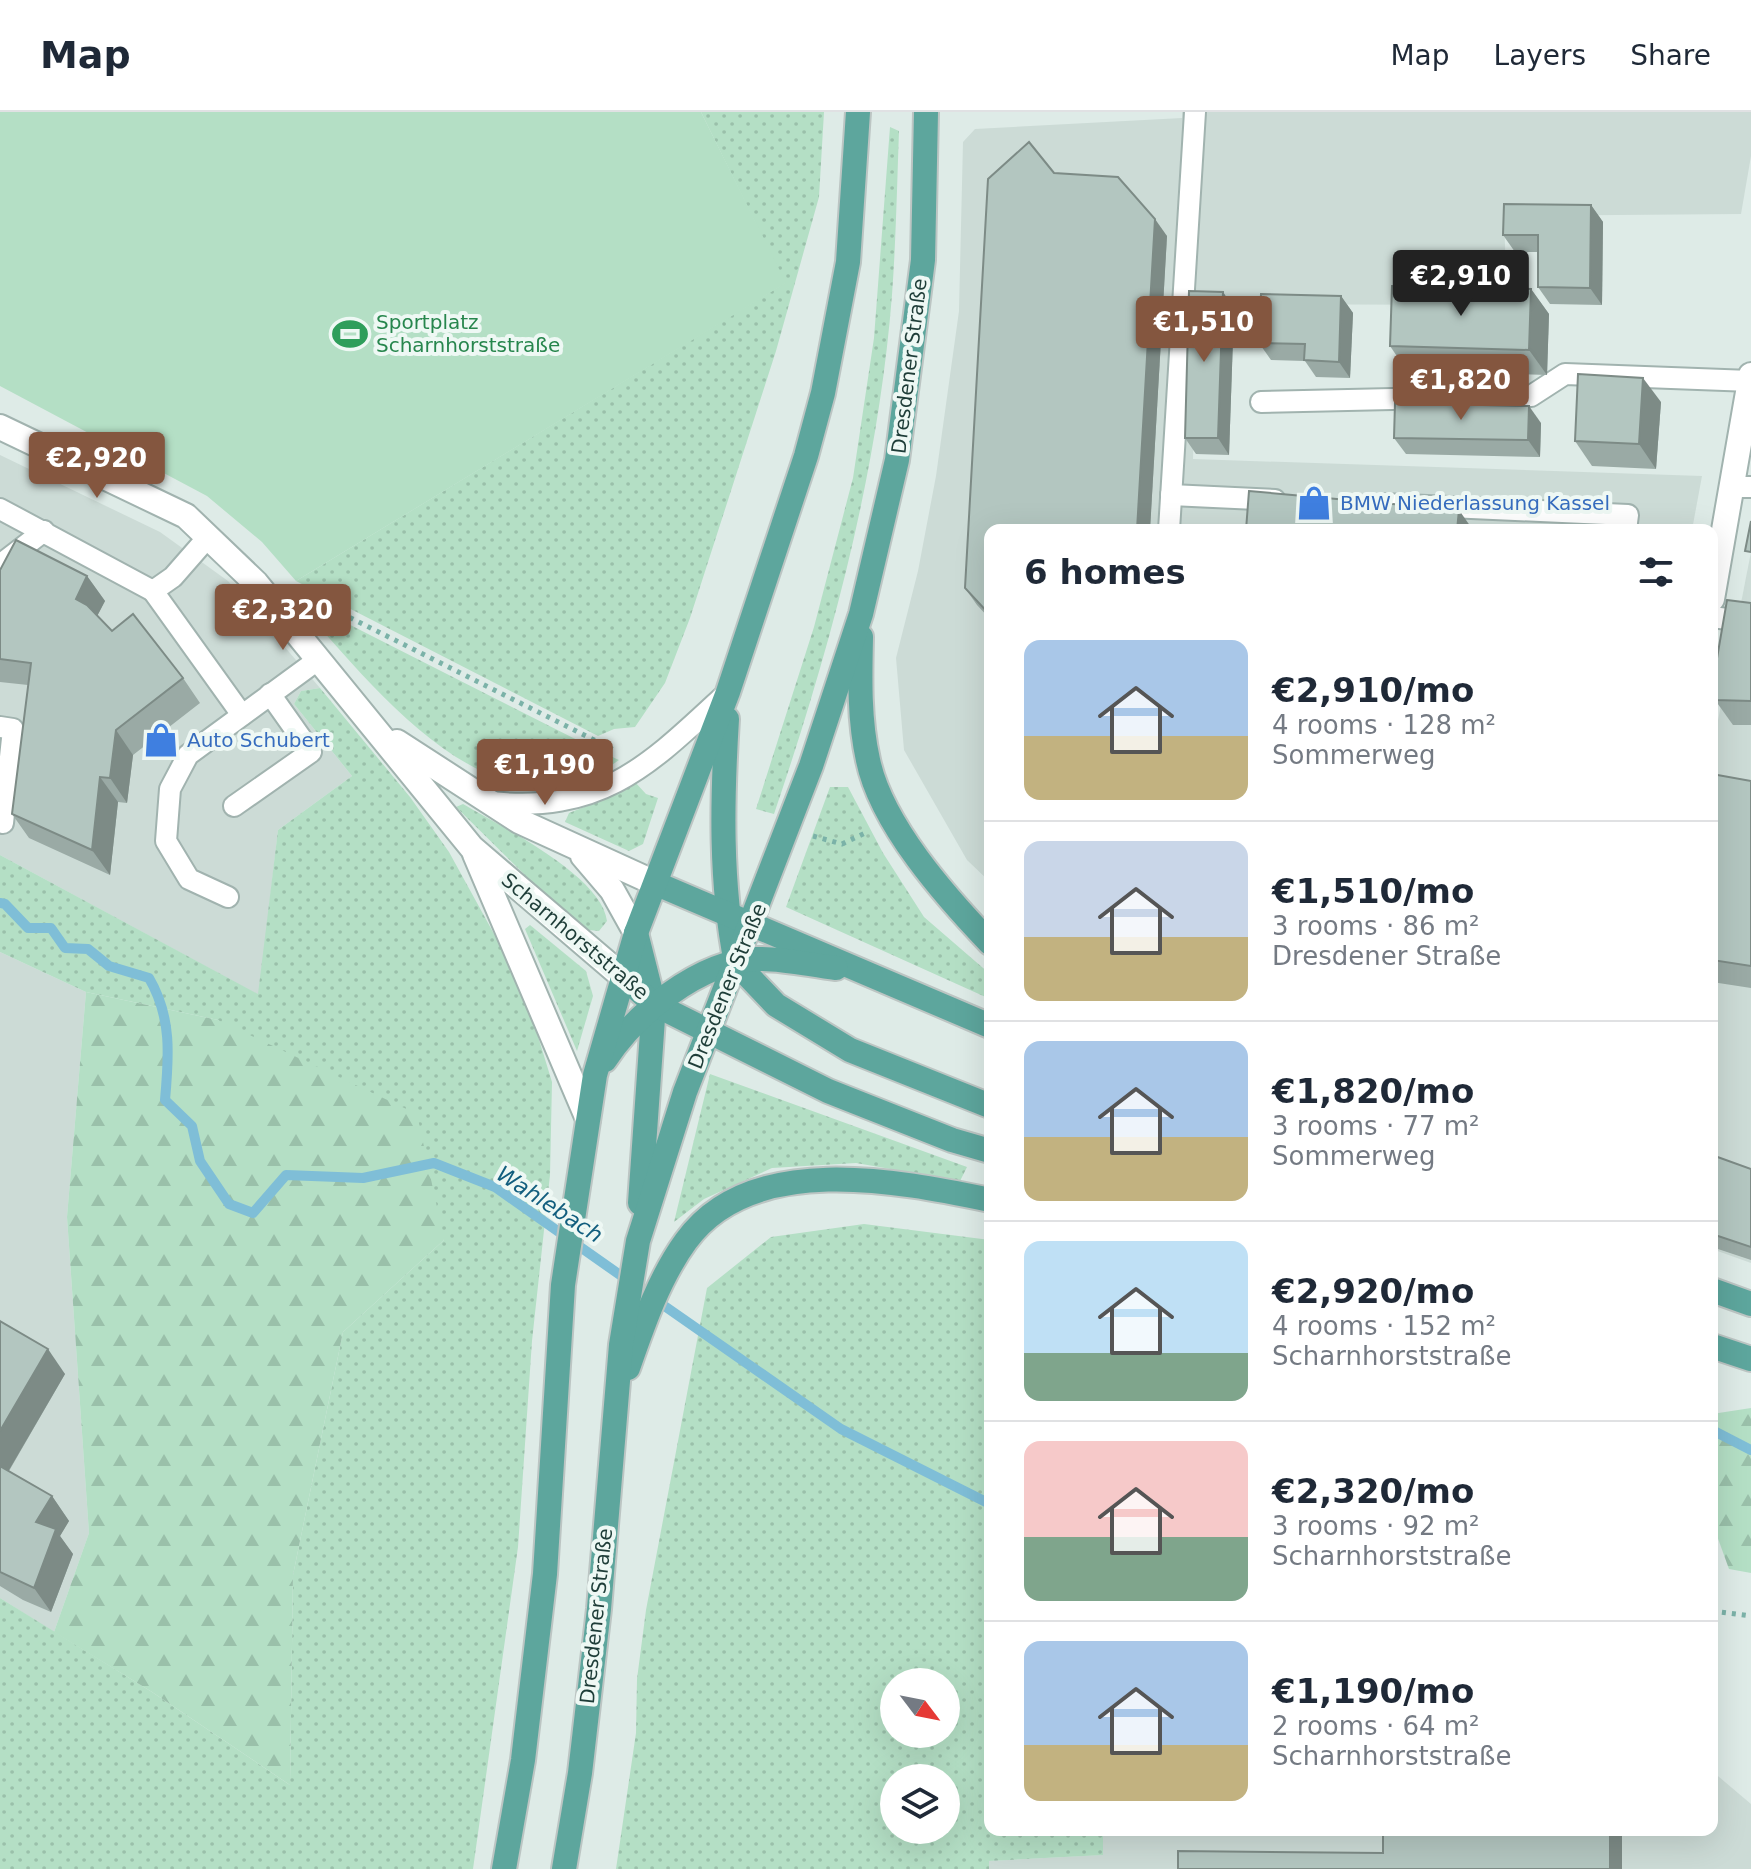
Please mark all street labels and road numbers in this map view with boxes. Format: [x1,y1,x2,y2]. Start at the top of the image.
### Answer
street label: Dresdener Straße [886,277,932,455]
street label: Scharnhorststraße [497,868,653,1004]
street label: Dresdener Straße [683,900,771,1072]
street label: Dresdener Straße [575,1527,617,1705]

